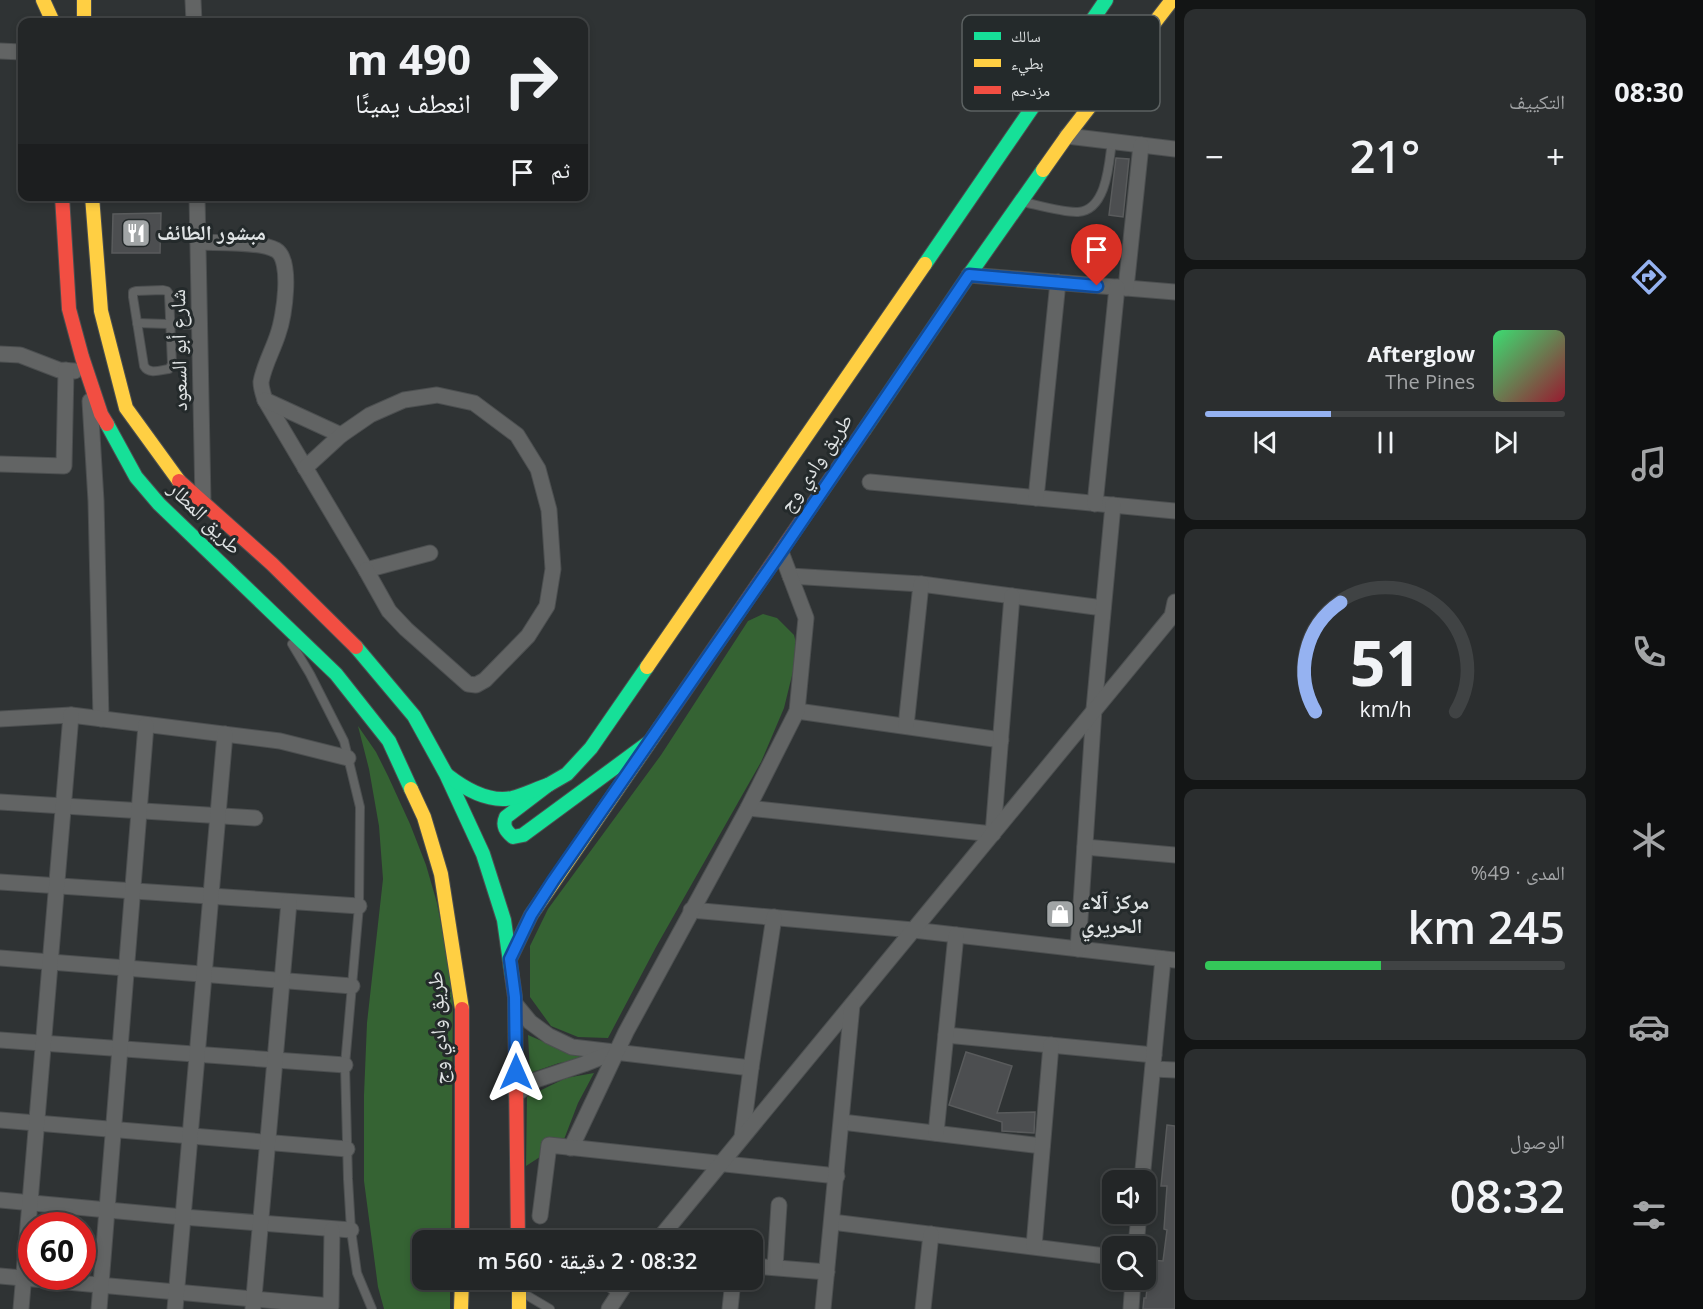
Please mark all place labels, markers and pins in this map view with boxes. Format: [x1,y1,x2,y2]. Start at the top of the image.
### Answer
restaurant icon: مبشور الطائف [120,217,152,249]
place label: مبشور الطائف [157,218,266,246]
pin [1071,224,1122,286]
place label: مركز آلاء الحريري [1081,887,1149,942]
shop icon: مركز آلاء الحريري [1044,898,1076,930]

